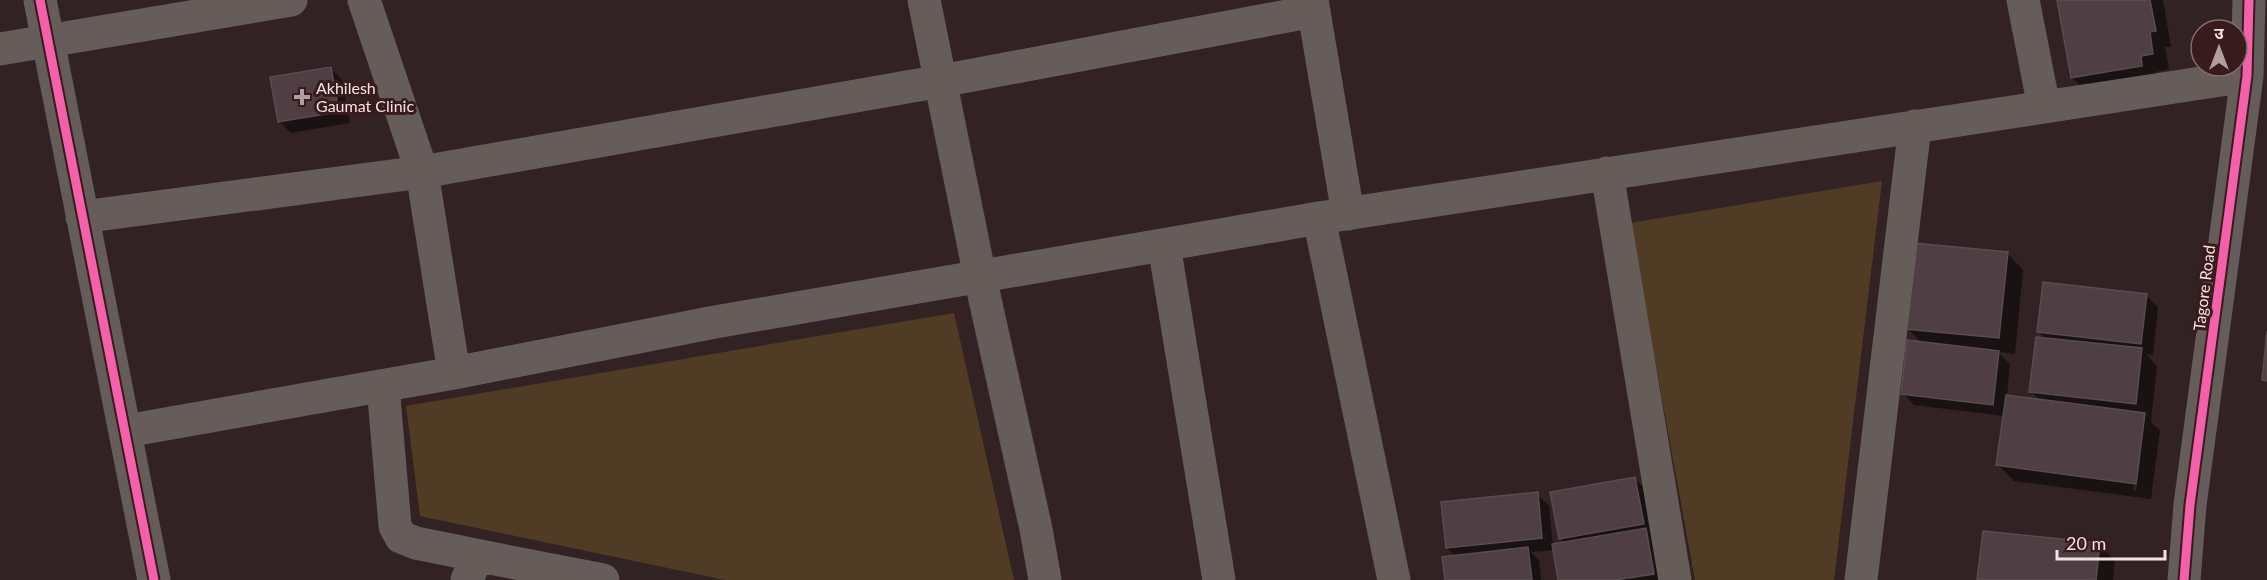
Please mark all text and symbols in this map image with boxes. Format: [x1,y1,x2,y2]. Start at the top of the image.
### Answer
north arrow [2189,18,2249,78]
text: उ [2214,23,2224,42]
place label: Akhilesh Gaumat Clinic [316,78,414,115]
marker: Akhilesh Gaumat Clinic [293,88,311,106]
street label: Tagore Road [2189,244,2218,332]
scale bar [2057,523,2165,561]
text: 20 m [2066,532,2106,554]

